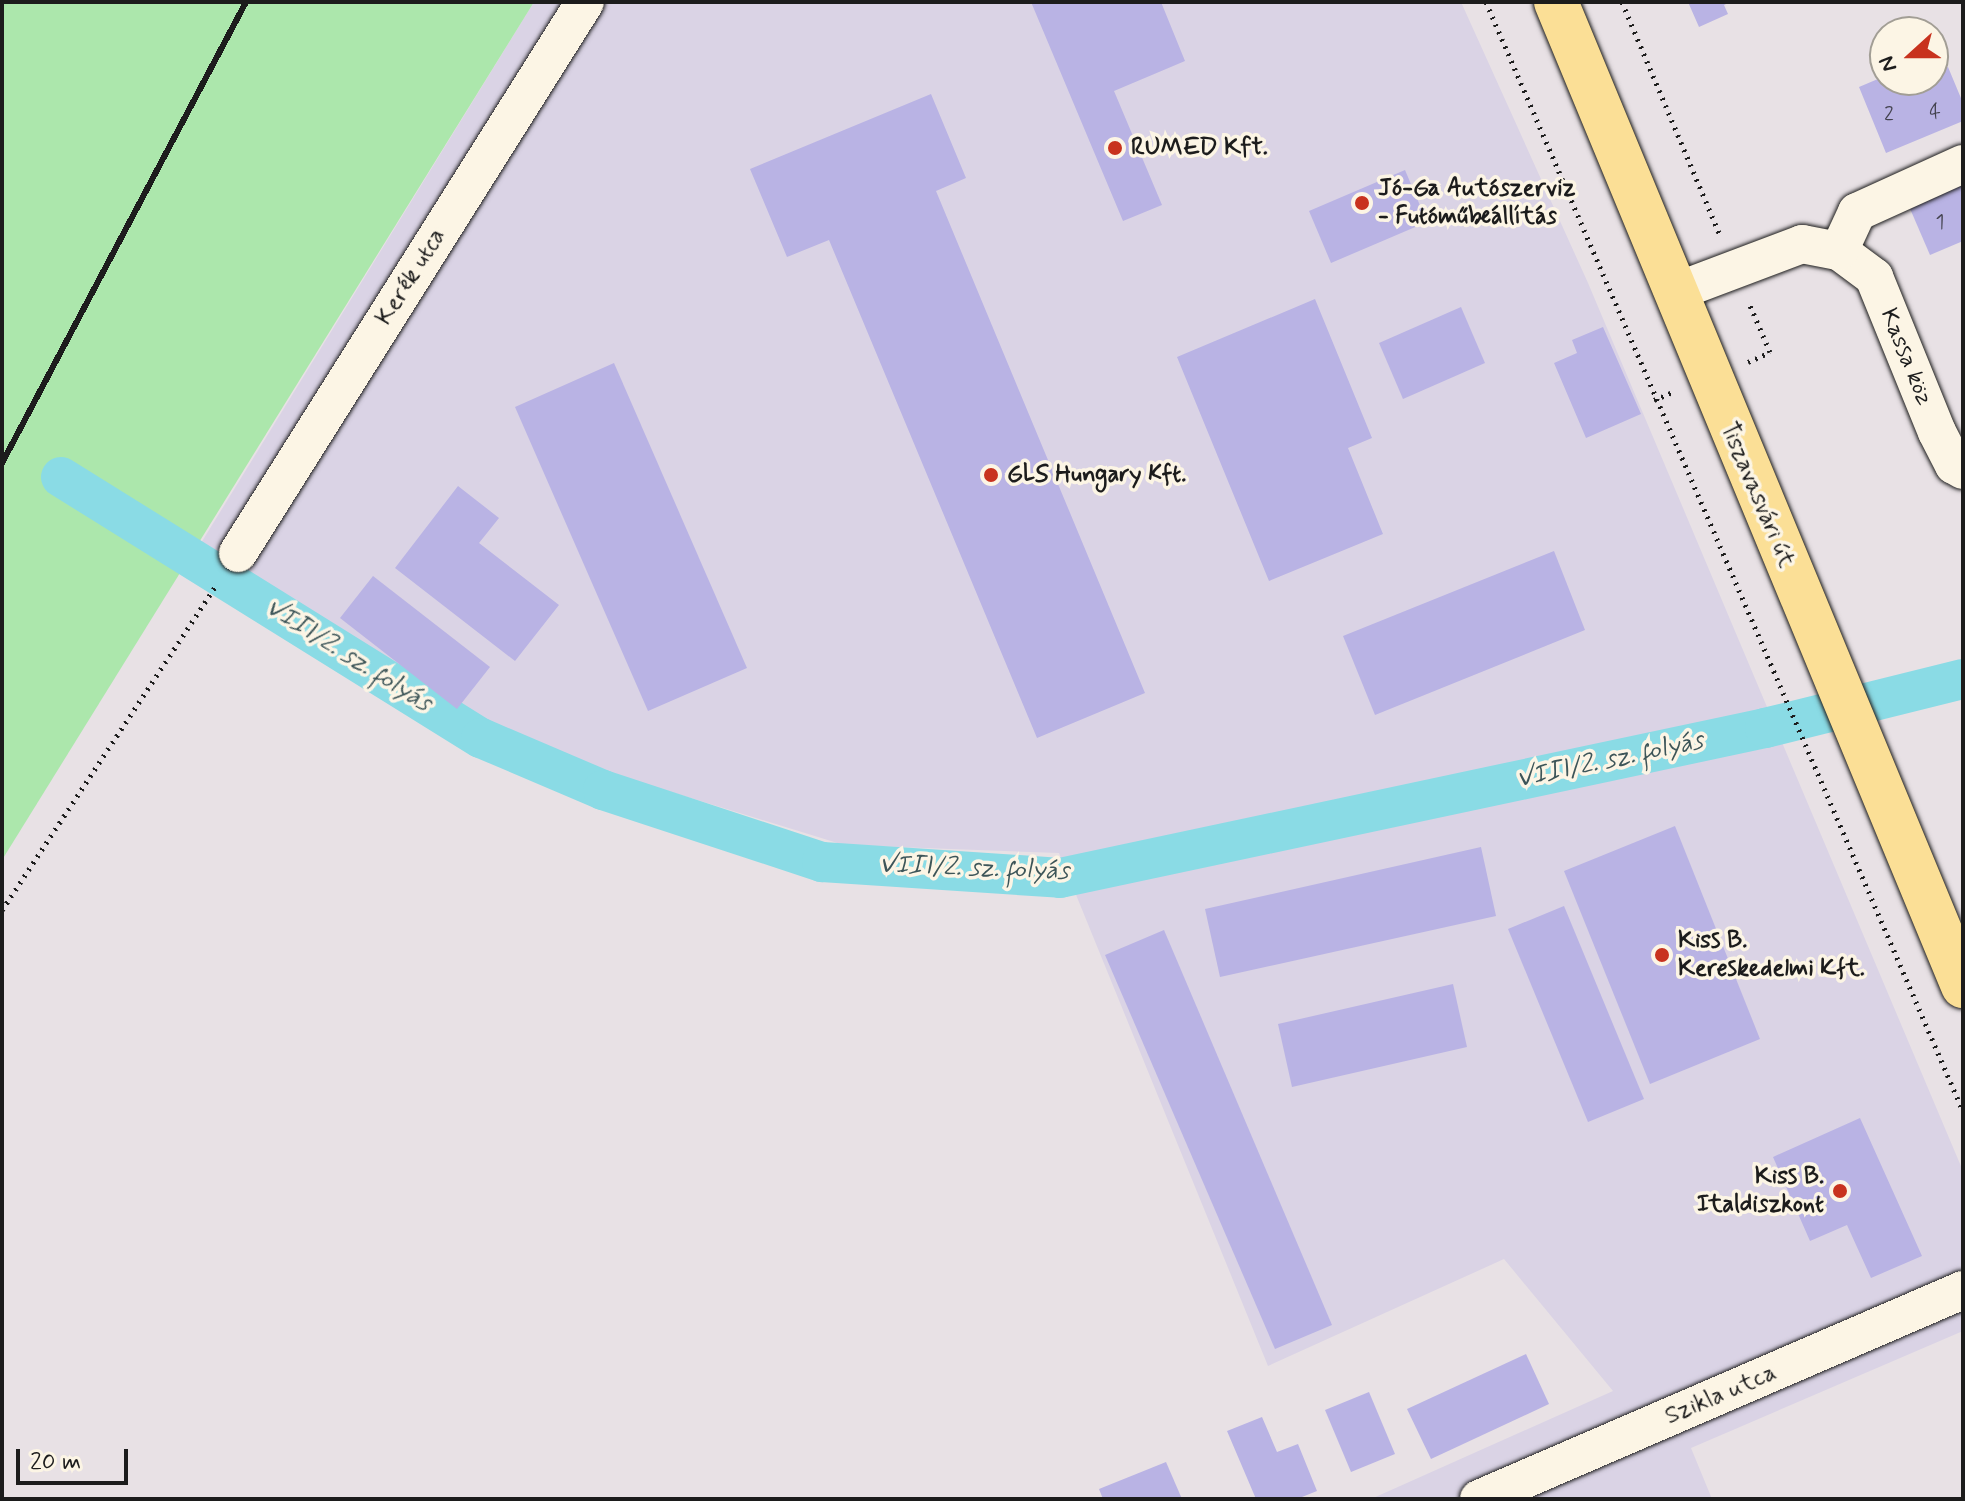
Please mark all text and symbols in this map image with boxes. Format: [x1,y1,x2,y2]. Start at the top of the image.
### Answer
north arrow [1869,16,1949,96]
text: N [1873,52,1904,76]
house number: 4 [1929,100,1941,124]
house number: 2 [1884,102,1894,126]
place label: RUMED Kft. [1131,134,1268,162]
marker: RUMED Kft. [1106,139,1124,157]
place label: Jó-Ga Autószerviz - Futóműbeállítás [1378,175,1571,231]
marker: Jó-Ga Autószerviz - Futóműbeállítás [1353,194,1371,212]
house number: 1 [1936,210,1944,234]
street label: Kerék utca [368,220,454,334]
street label: Kassa köz [1874,304,1938,410]
street label: Tiszavasvári út [1713,418,1801,572]
place label: GLS Hungary Kft. [1007,461,1192,489]
marker: GLS Hungary Kft. [982,466,1000,484]
water label: VIII/2. sz. folyás [259,592,437,720]
water label: VIII/2. sz. folyás [1514,726,1706,796]
water label: VIII/2. sz. folyás [878,850,1070,888]
place label: Kiss B. Kereskedelmi Kft. [1678,927,1864,983]
marker: Kiss B. Kereskedelmi Kft. [1653,946,1671,964]
place label: Kiss B. Italdiszkont [1697,1163,1824,1219]
marker: Kiss B. Italdiszkont [1831,1182,1849,1200]
street label: Szikla utca [1662,1359,1780,1431]
scale bar [20,1433,132,1483]
text: 20 m [30,1447,81,1478]

